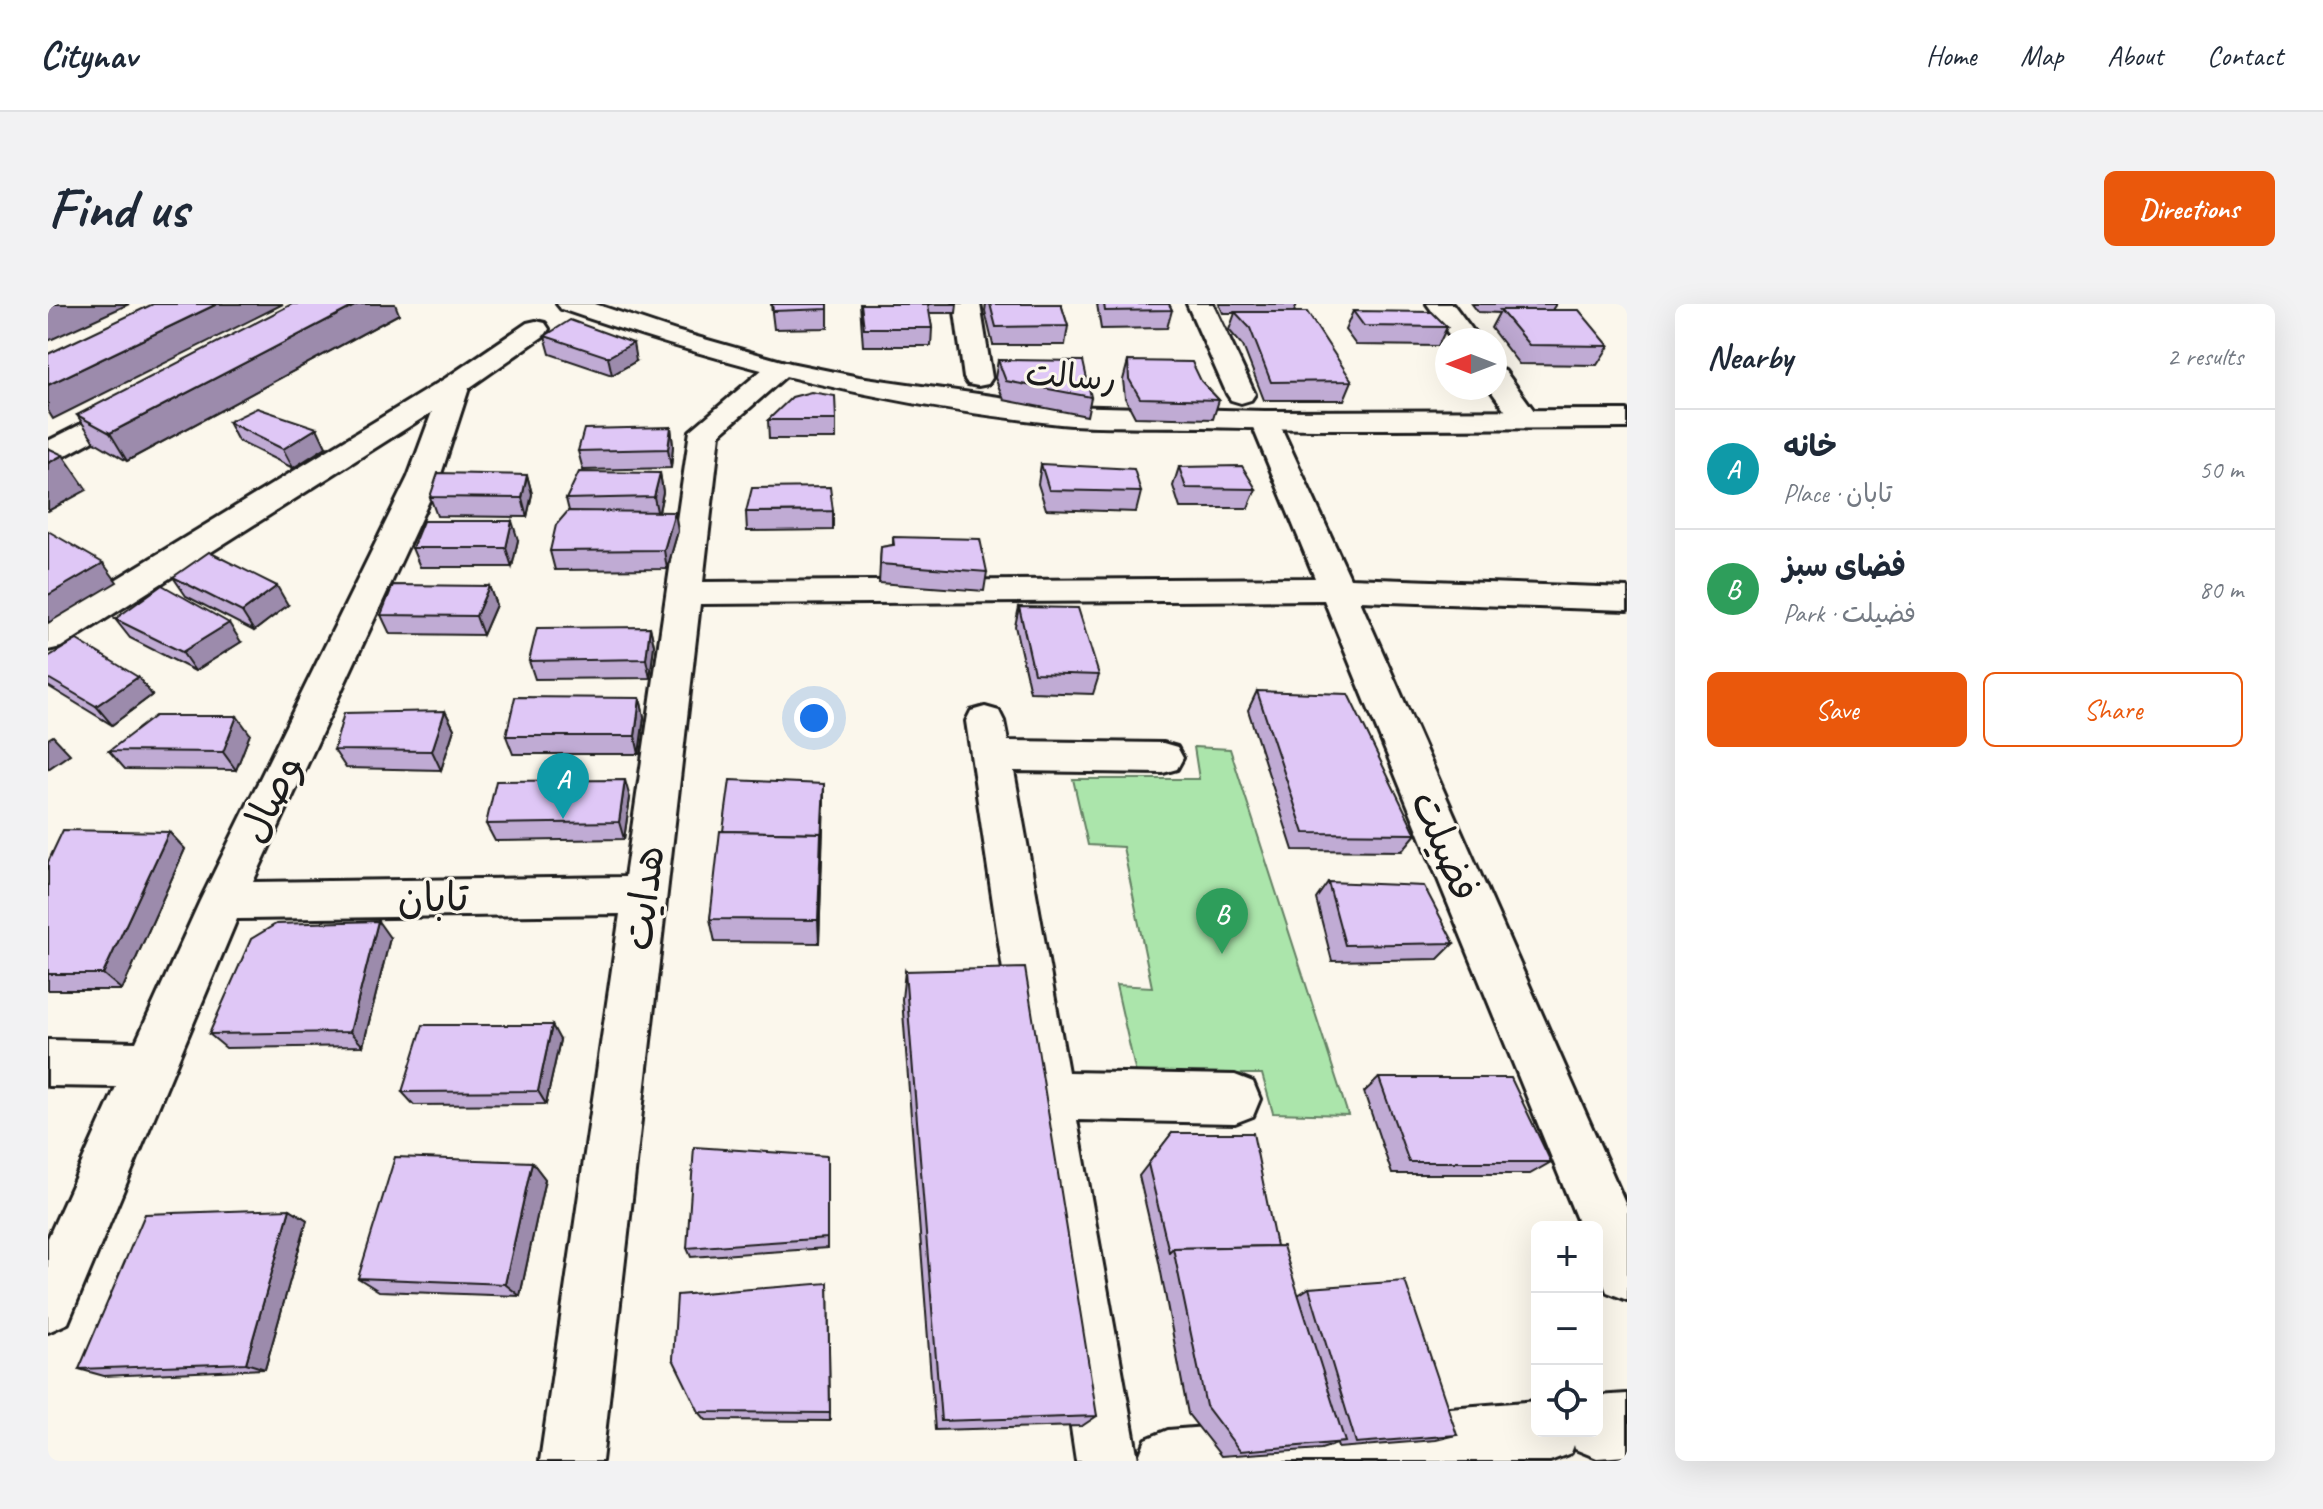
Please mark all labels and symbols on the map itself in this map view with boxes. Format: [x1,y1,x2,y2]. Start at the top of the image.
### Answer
north arrow [1435,328,1507,400]
street label: رسالت [1024,351,1118,401]
your location [794,698,834,738]
street label: وصال [228,745,314,851]
pin: A [537,753,589,819]
street label: فضیلت [1400,784,1490,908]
street label: هدایت [613,843,675,953]
street label: تابان [397,872,469,924]
pin: B [1196,888,1248,954]

